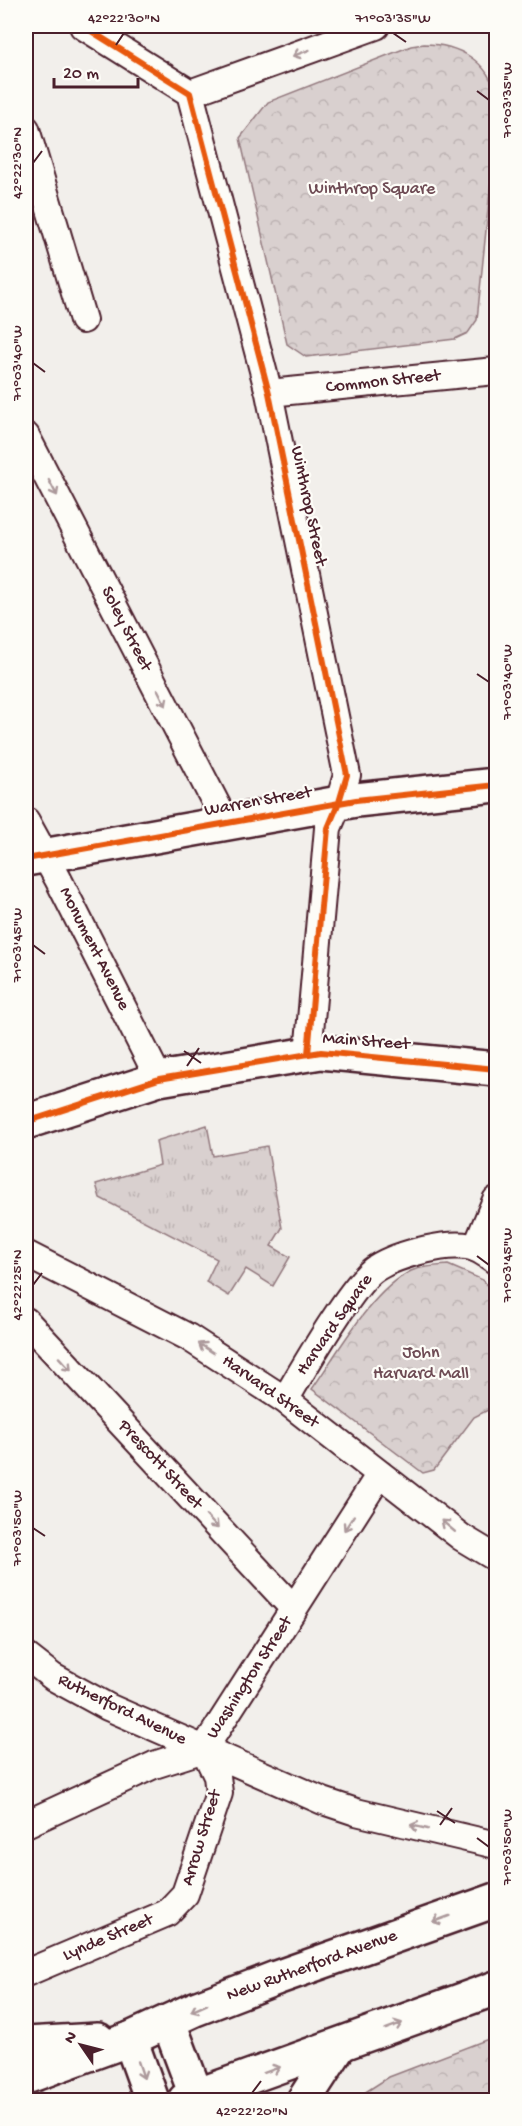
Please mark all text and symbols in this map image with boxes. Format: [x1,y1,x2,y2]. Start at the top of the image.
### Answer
text: 42°22'30"N [88,10,160,28]
text: 71°03'35"W [354,10,431,28]
one-way arrow [293,48,311,59]
scale bar [54,51,138,89]
text: 71°03'35"W [499,62,517,139]
text: 20 m [63,64,99,85]
text: 42°22'30"N [9,127,27,199]
park label: Winthrop Square [309,179,436,200]
text: 71°03'40"W [9,325,27,402]
street label: Common Street [325,365,443,398]
street label: Winthrop Street [285,444,331,569]
one-way arrow [48,478,59,496]
street label: Soley Street [96,583,157,676]
text: 71°03'40"W [499,644,517,721]
one-way arrow [156,689,168,707]
street label: Warren Street [203,782,315,822]
street label: Monument Avenue [54,884,134,1015]
text: 71°03'45"W [9,907,27,983]
street label: Main Street [322,1028,412,1056]
text: 71°03'45"W [499,1227,517,1303]
text: 42°22'25"N [9,1249,27,1320]
street label: Harvard Square [292,1270,378,1380]
one-way arrow [198,1342,215,1354]
park label: John Harvard Mall [373,1343,469,1385]
street label: Harvard Street [217,1351,324,1434]
one-way arrow [58,1356,72,1371]
street label: Prescott Street [113,1415,208,1515]
text: 71°03'50"W [9,1490,27,1567]
one-way arrow [205,1514,219,1529]
one-way arrow [343,1514,355,1531]
one-way arrow [440,1519,456,1532]
street label: Washington Street [203,1611,298,1743]
street label: Rutherford Avenue [54,1670,190,1751]
street label: Arrow Street [177,1786,227,1888]
text: 71°03'50"W [499,1809,517,1886]
one-way arrow [410,1821,429,1832]
street label: Lynde Street [60,1909,158,1966]
one-way arrow [433,1915,451,1926]
street label: New Rutherford Avenue [224,1925,401,2007]
one-way arrow [191,2003,209,2014]
north arrow [51,2015,111,2075]
one-way arrow [384,2020,403,2031]
text: N [61,2028,83,2048]
one-way arrow [136,2060,147,2079]
one-way arrow [262,2064,281,2075]
text: 42°22'20"N [216,2103,288,2121]

